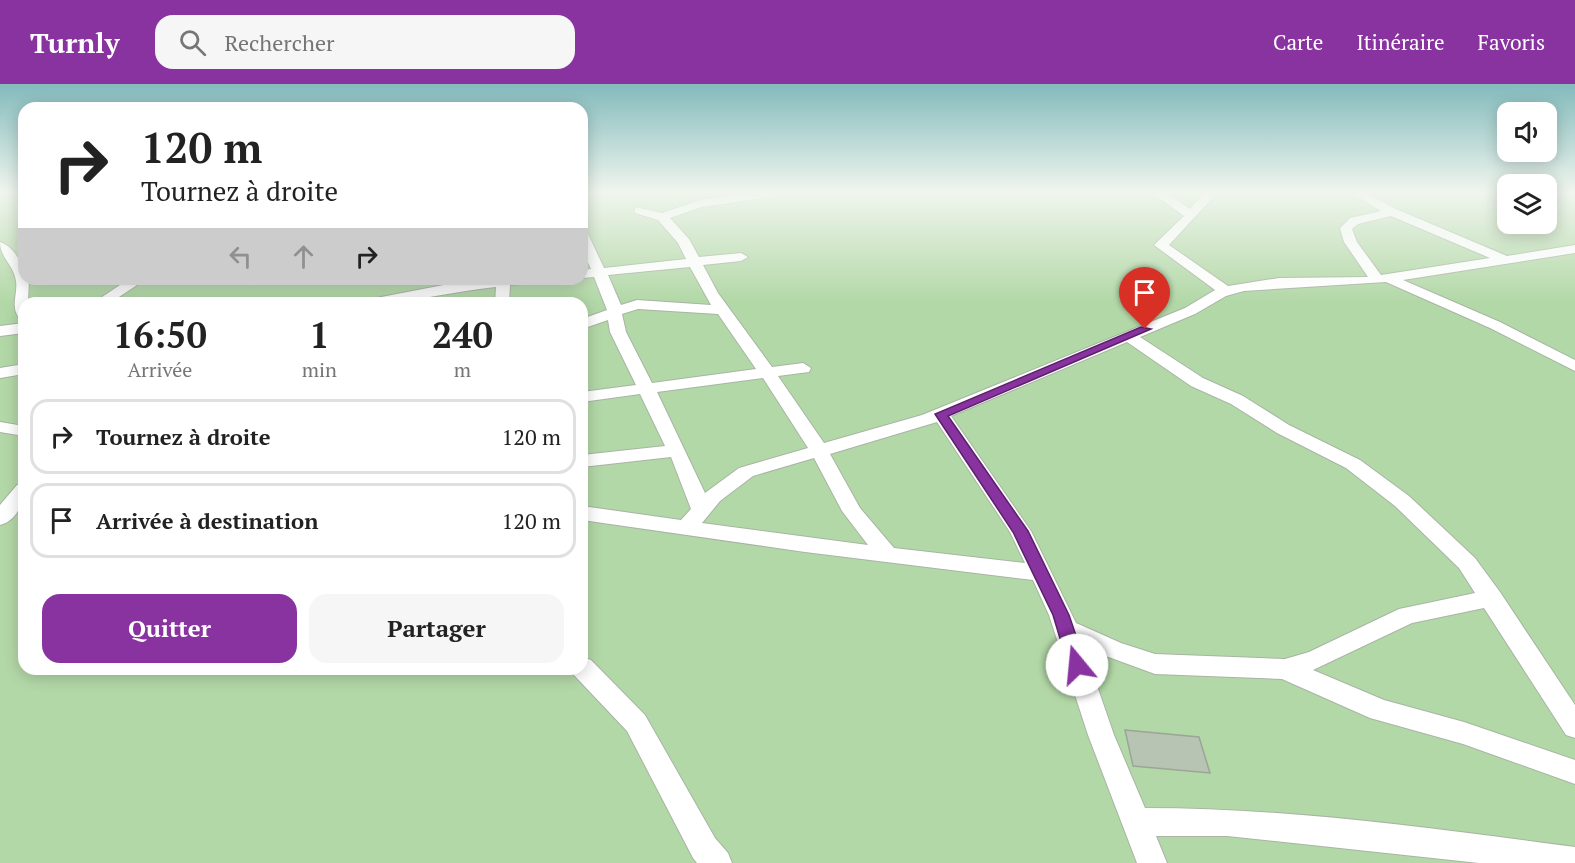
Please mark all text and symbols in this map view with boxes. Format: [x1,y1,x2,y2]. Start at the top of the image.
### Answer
search box [155,15,575,69]
text: Turnly [30,24,119,61]
icon: search [176,26,209,59]
text: Rechercher [224,28,334,57]
text: Carte [1273,28,1323,56]
text: Itinéraire [1356,28,1445,56]
text: Favoris [1478,28,1545,56]
map controls [1497,102,1557,234]
button: sound [1497,102,1557,162]
text: 120 m [141,119,262,175]
icon: right [42,126,120,204]
text: Tournez à droite [141,173,338,209]
button: layers [1497,174,1557,234]
icon: left [224,240,257,273]
icon: ahead [287,240,320,273]
icon: right [350,240,383,273]
pin [1119,267,1170,329]
icon: arrive [1128,276,1161,309]
text: 16:50 [113,311,207,358]
text: 1 [309,311,330,358]
text: 240 [432,311,493,358]
text: Arrivée [127,356,192,383]
text: min [302,356,337,383]
text: m [454,356,471,383]
icon: right [45,420,78,453]
text: Tournez à droite [96,422,271,451]
text: 120 m [501,422,561,451]
icon: arrive [45,504,78,537]
text: Arrivée à destination [96,506,318,535]
text: 120 m [501,506,561,535]
button: Quitter [42,594,297,663]
button: Partager [309,594,564,663]
position arrow [1045,633,1109,697]

